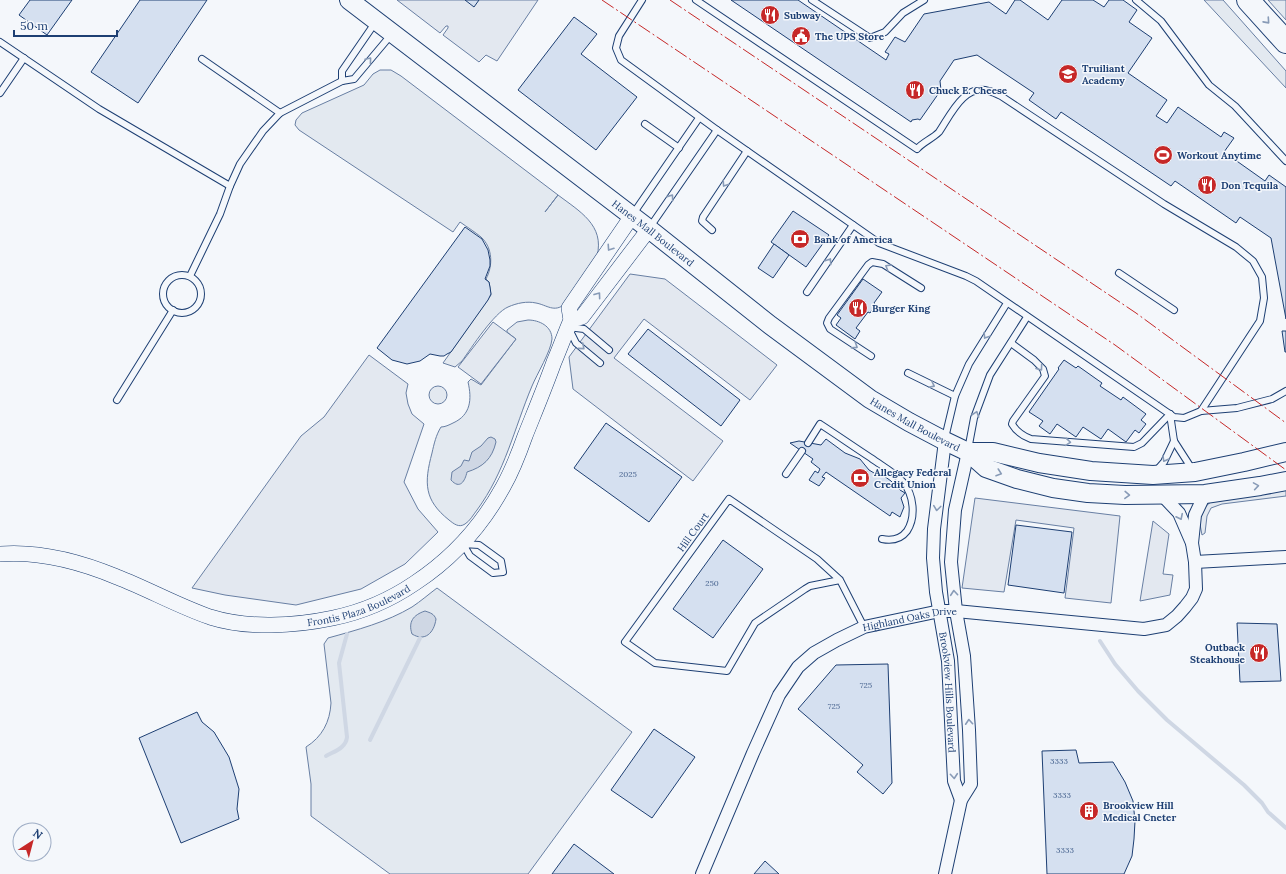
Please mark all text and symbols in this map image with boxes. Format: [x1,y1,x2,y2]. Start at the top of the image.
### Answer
restaurant icon: Subway [759,4,781,26]
place label: Subway [784,9,821,22]
scale bar [14,12,117,38]
one-way arrow [1262,16,1270,24]
text: 50 m [20,18,48,33]
public building icon: The UPS Store [790,25,812,47]
place label: The UPS Store [815,30,885,43]
one-way arrow [365,58,372,65]
place label: Truiliant Academy [1082,62,1126,87]
school or university icon: Truiliant Academy [1057,63,1079,85]
restaurant icon: Chuck E. Cheese [904,79,926,101]
place label: Chuck E. Cheese [929,84,1008,97]
sports icon: Workout Anytime [1152,144,1174,166]
place label: Workout Anytime [1177,149,1262,162]
restaurant icon: Don Tequila [1196,174,1218,196]
place label: Don Tequila [1221,179,1279,192]
one-way arrow [722,180,730,187]
one-way arrow [666,194,673,201]
street label: Hanes Mall Boulevard [609,197,697,269]
bank icon: Bank of America [789,228,811,250]
place label: Bank of America [814,233,893,246]
one-way arrow [608,244,615,251]
one-way arrow [824,258,831,265]
one-way arrow [885,265,892,272]
one-way arrow [593,292,600,299]
restaurant icon: Burger King [847,297,869,319]
place label: Burger King [872,302,931,315]
one-way arrow [984,332,991,339]
one-way arrow [851,341,858,349]
one-way arrow [577,343,584,350]
one-way arrow [1035,363,1042,370]
one-way arrow [927,380,935,387]
street label: Hanes Mall Boulevard [868,394,962,454]
one-way arrow [971,410,980,417]
one-way arrow [1065,437,1071,446]
one-way arrow [1163,455,1170,462]
place label: Allegacy Federal Credit Union [874,466,952,491]
bank icon: Allegacy Federal Credit Union [849,467,871,489]
one-way arrow [996,468,1003,476]
house number: 2025 [619,469,637,479]
one-way arrow [1253,483,1259,491]
one-way arrow [1124,491,1130,499]
one-way arrow [932,505,941,511]
street label: Hill Court [674,510,712,554]
one-way arrow [1175,513,1183,520]
house number: 250 [705,578,719,588]
street label: Frontis Plaza Boulevard [306,581,413,629]
one-way arrow [950,590,959,596]
street label: Highland Oaks Drive [861,605,957,634]
street label: Brookview Hills Boulevard [937,631,959,753]
place label: Outback Steakhouse [1190,641,1246,666]
restaurant icon: Outback Steakhouse [1248,642,1270,664]
house number: 725 [860,680,872,690]
house number: 725 [828,701,840,711]
one-way arrow [964,719,973,725]
house number: 3333 [1050,756,1068,766]
one-way arrow [949,773,958,779]
house number: 3333 [1053,790,1071,800]
place label: Brookview Hill Medical Cneter [1103,799,1176,824]
building icon: Brookview Hill Medical Cneter [1078,800,1100,822]
north arrow [12,822,52,862]
text: N [30,826,46,842]
house number: 3333 [1056,845,1074,855]

